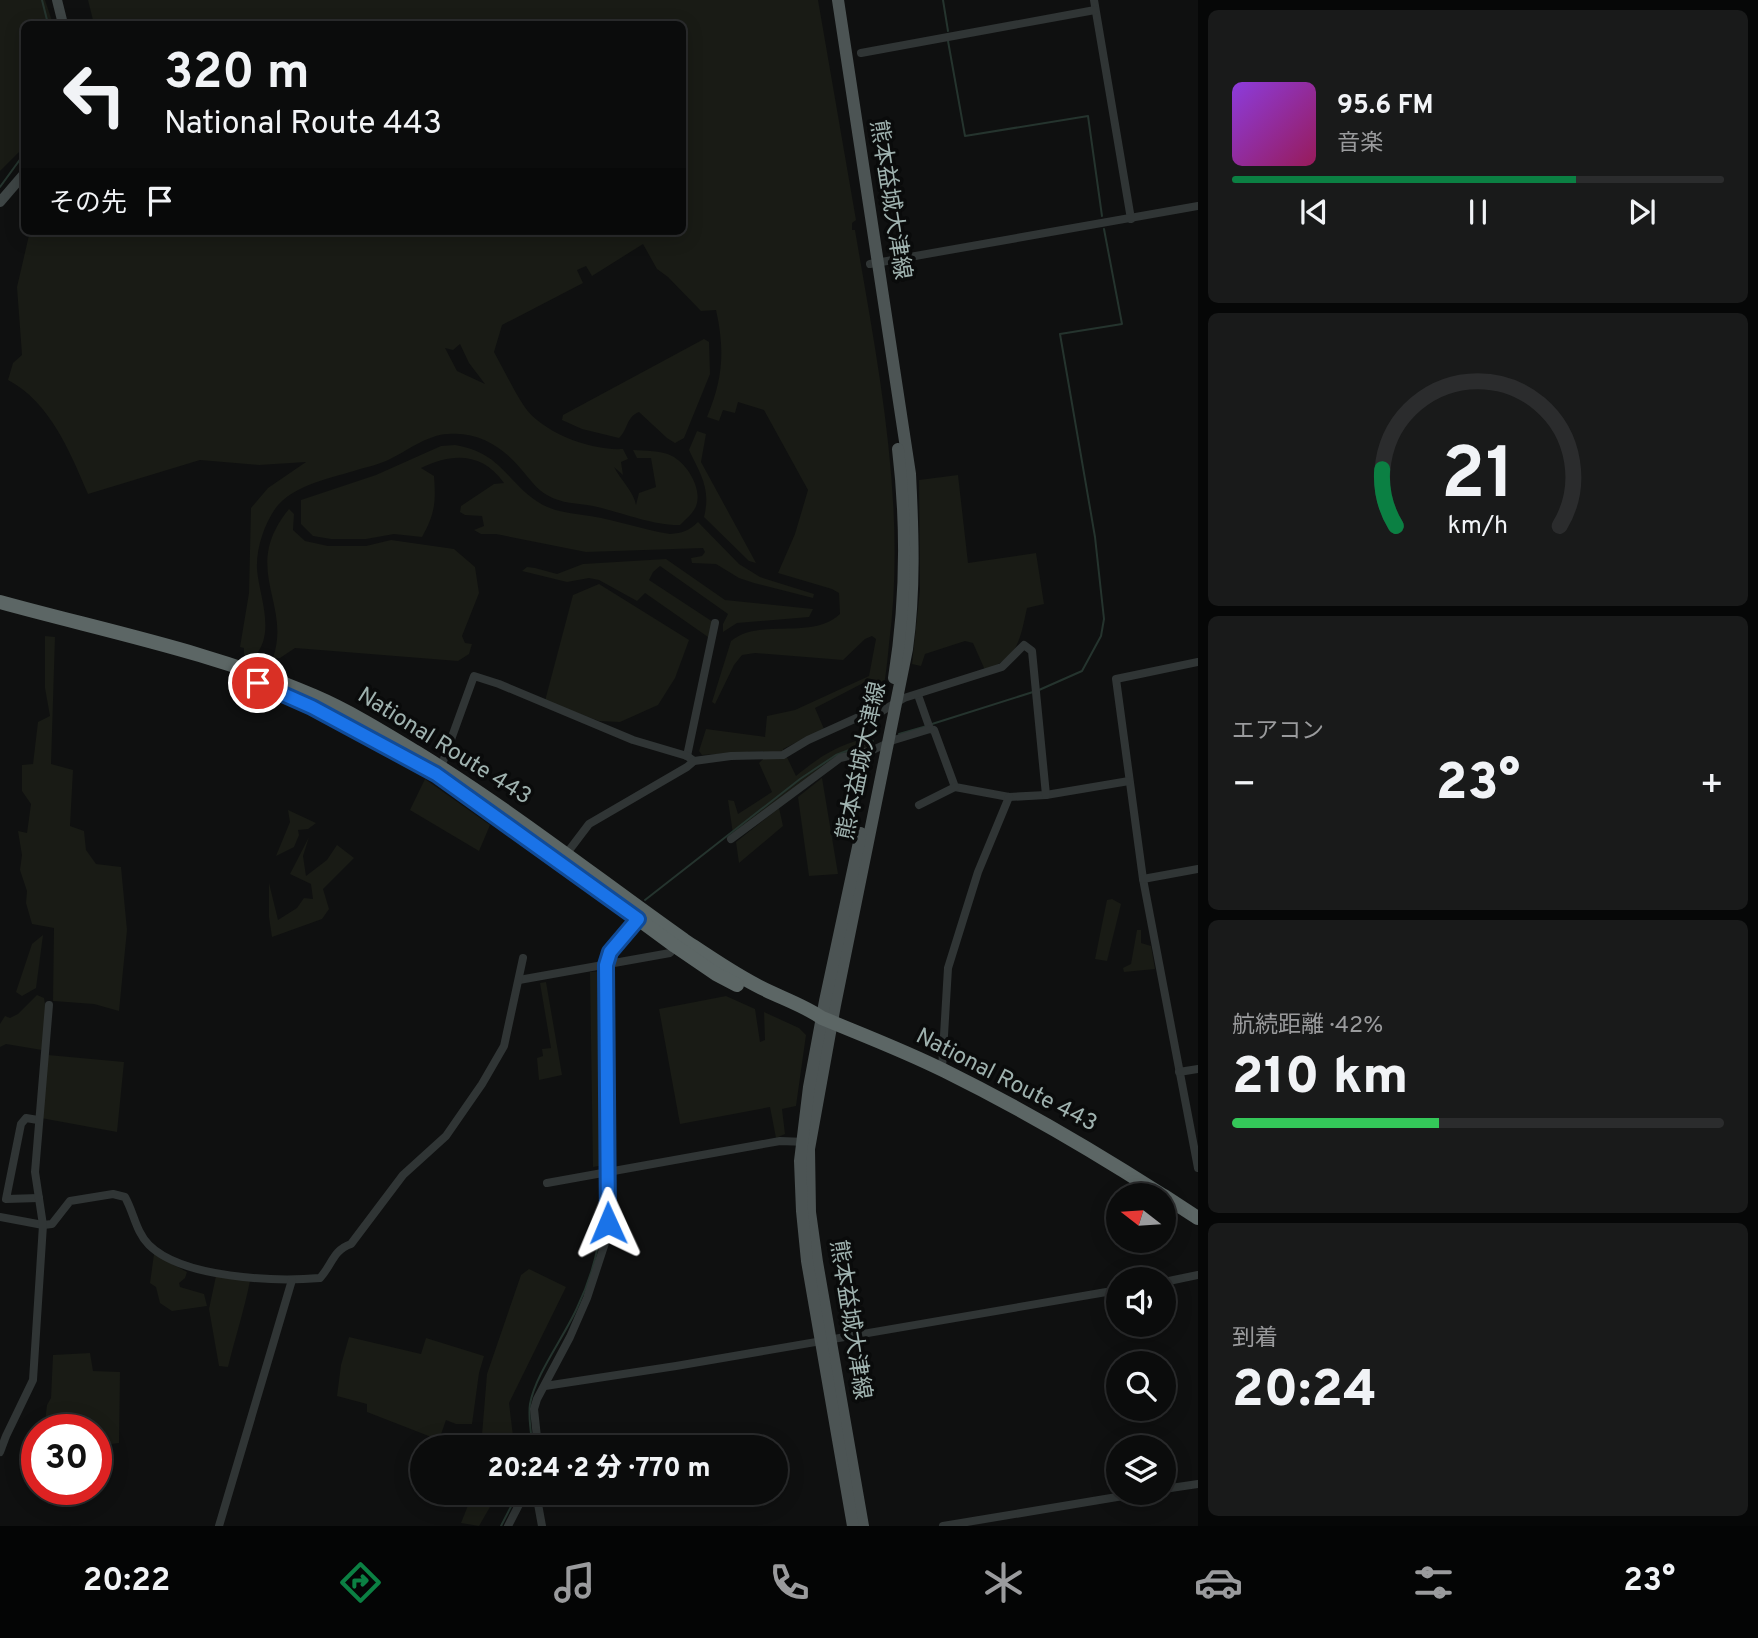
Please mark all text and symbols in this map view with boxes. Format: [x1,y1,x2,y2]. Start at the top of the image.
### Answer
text: 320 m [164,44,310,106]
icon: left [49,49,140,140]
text: 95.6 FM [1337,90,1434,123]
text: National Route 443 [164,105,442,145]
street label: 熊本益城大津線 [862,118,916,282]
text: 音楽 [1337,130,1383,159]
icon: arrive [141,182,179,220]
text: その先 [49,188,127,221]
icon: previous [1295,193,1333,231]
icon: pause [1459,193,1497,231]
icon: next [1623,193,1661,231]
text: 21 [1441,432,1515,524]
text: km/h [1448,511,1508,543]
pin [228,653,288,713]
icon: arrive [239,664,277,702]
street label: 熊本益城大津線 [832,679,894,843]
street label: National Route 443 [352,682,536,812]
text: エアコン [1232,718,1324,747]
text: 23° [1436,752,1520,818]
text: − [1232,762,1257,811]
text: + [1699,762,1724,811]
text: 航続距離 · 42% [1232,1012,1383,1041]
street label: National Route 443 [910,1023,1102,1139]
text: 210 km [1232,1046,1408,1112]
north arrow [1106,1183,1176,1253]
map controls [1106,1183,1176,1505]
position arrow [571,1186,645,1260]
street label: 熊本益城大津線 [822,1238,876,1402]
button: sound [1106,1267,1176,1337]
text: 到着 [1232,1325,1278,1354]
button: search [1106,1351,1176,1421]
text: 20:24 [1232,1359,1377,1425]
speed limit sign: 30 [21,1414,112,1505]
button: layers [1106,1435,1176,1505]
text: 20:24 · 2 分 · 770 m [488,1453,710,1486]
icon: directions [336,1558,385,1607]
icon: music [550,1558,599,1607]
icon: phone [765,1558,814,1607]
icon: climate [979,1558,1028,1607]
icon: car [1194,1558,1243,1607]
icon: filters [1409,1558,1458,1607]
text: 20:22 [83,1562,170,1602]
text: 23° [1623,1562,1675,1602]

